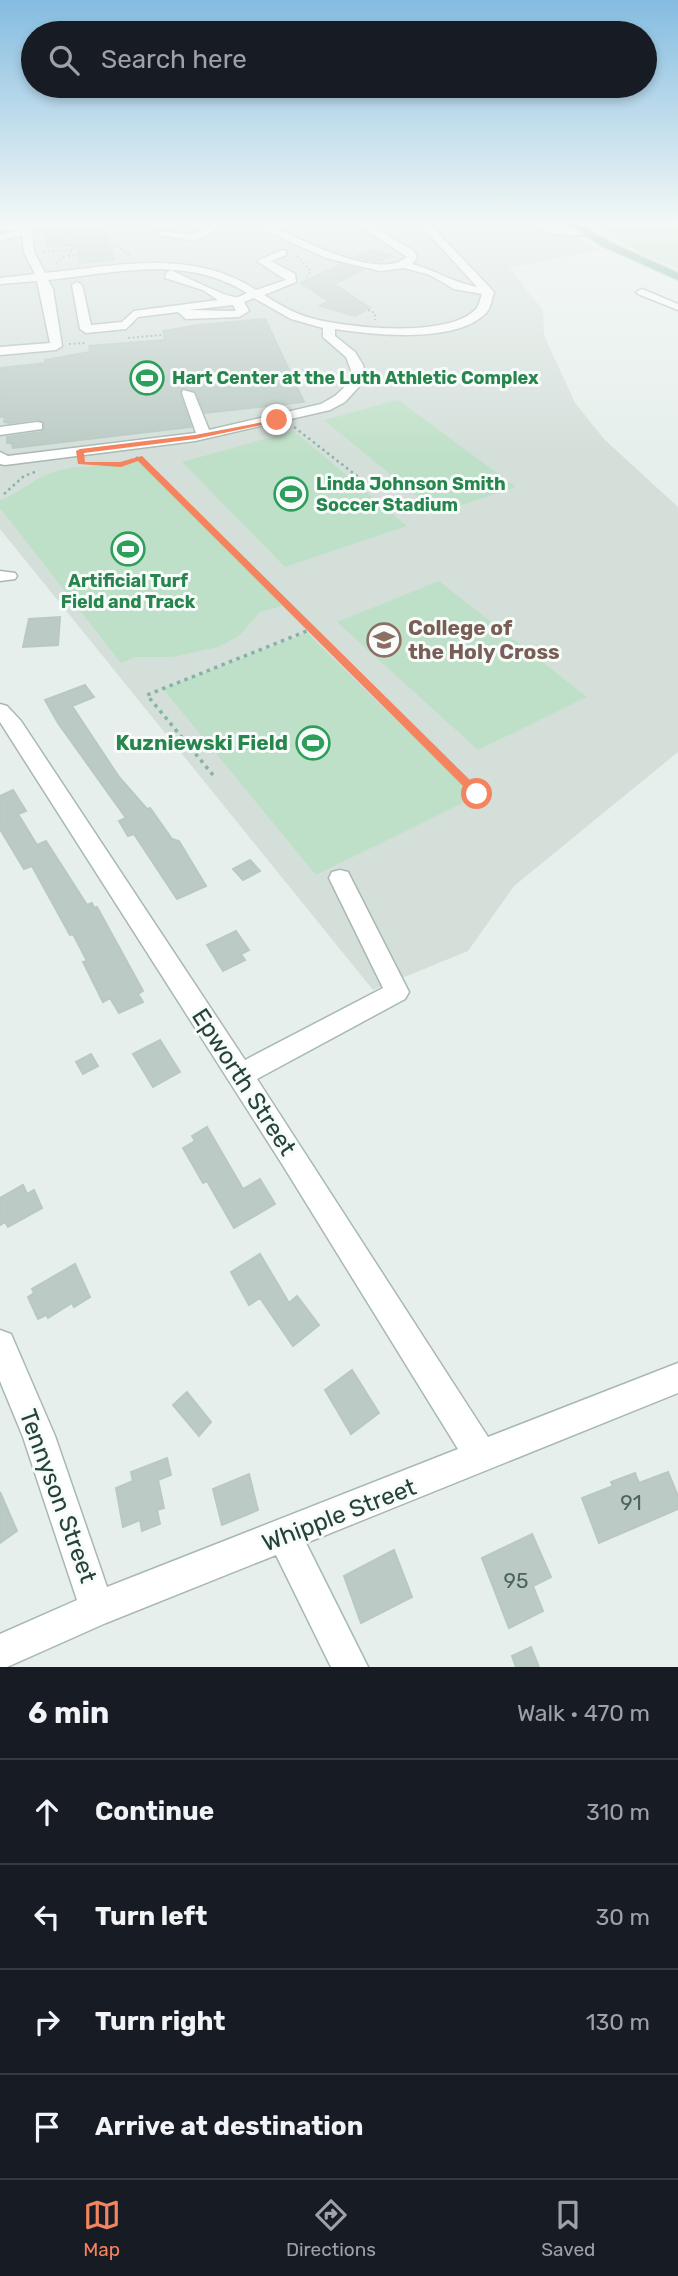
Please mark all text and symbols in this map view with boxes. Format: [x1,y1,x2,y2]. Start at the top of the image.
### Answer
search box [21,21,657,98]
icon: search [45,41,83,79]
text: Search here [101,44,247,75]
sports icon: Hart Center at the Luth Athletic Complex [128,359,166,397]
place label: Hart Center at the Luth Athletic Complex [172,367,539,389]
route end [261,404,292,435]
place label: Linda Johnson Smith Soccer Stadium [316,473,506,516]
sports icon: Linda Johnson Smith Soccer Stadium [272,475,310,513]
sports icon: Artificial Turf Field and Track [109,530,147,568]
place label: Artificial Turf Field and Track [61,570,196,613]
place label: College of the Holy Cross [408,615,560,664]
school or university icon: College of the Holy Cross [365,621,403,659]
sports icon: Kuzniewski Field [294,724,332,762]
place label: Kuzniewski Field [115,730,288,755]
route start [461,778,492,809]
street label: Epworth Street [186,1003,302,1161]
street label: Tennyson Street [14,1405,102,1587]
street label: Whipple Street [258,1473,420,1557]
house number: 91 [620,1490,642,1515]
house number: 95 [504,1568,528,1593]
text: 6 min [28,1695,109,1731]
text: Walk · 470 m [517,1699,650,1727]
icon: ahead [28,1793,66,1831]
text: Continue [95,1796,214,1827]
text: 310 m [586,1798,650,1826]
icon: left [28,1898,66,1936]
text: Turn left [95,1901,207,1932]
text: 30 m [595,1903,650,1931]
icon: right [28,2003,66,2041]
text: Turn right [95,2006,225,2037]
text: 130 m [586,2008,650,2036]
icon: arrive [28,2108,66,2146]
text: Arrive at destination [95,2111,363,2142]
tab: Map [83,2196,121,2261]
tab: Directions [286,2196,376,2261]
tab: Saved [541,2196,595,2261]

